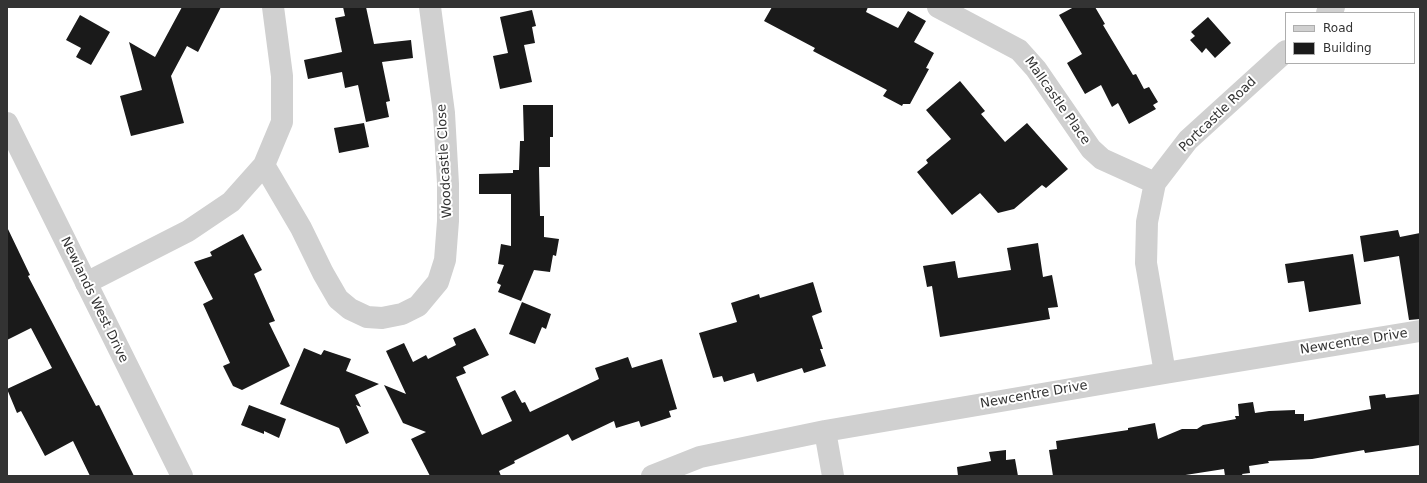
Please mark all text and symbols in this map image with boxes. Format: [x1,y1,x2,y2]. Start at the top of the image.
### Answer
legend [1285,12,1415,64]
text: Road [1323,21,1353,35]
text: Building [1323,41,1372,55]
street label: Mallcastle Place [1021,54,1093,148]
street label: Portcastle Road [1176,74,1260,156]
street label: Woodcastle Close [434,103,456,219]
street label: Newlands West Drive [57,235,131,365]
street label: Newcentre Drive [1299,326,1409,358]
street label: Newcentre Drive [979,378,1089,412]

